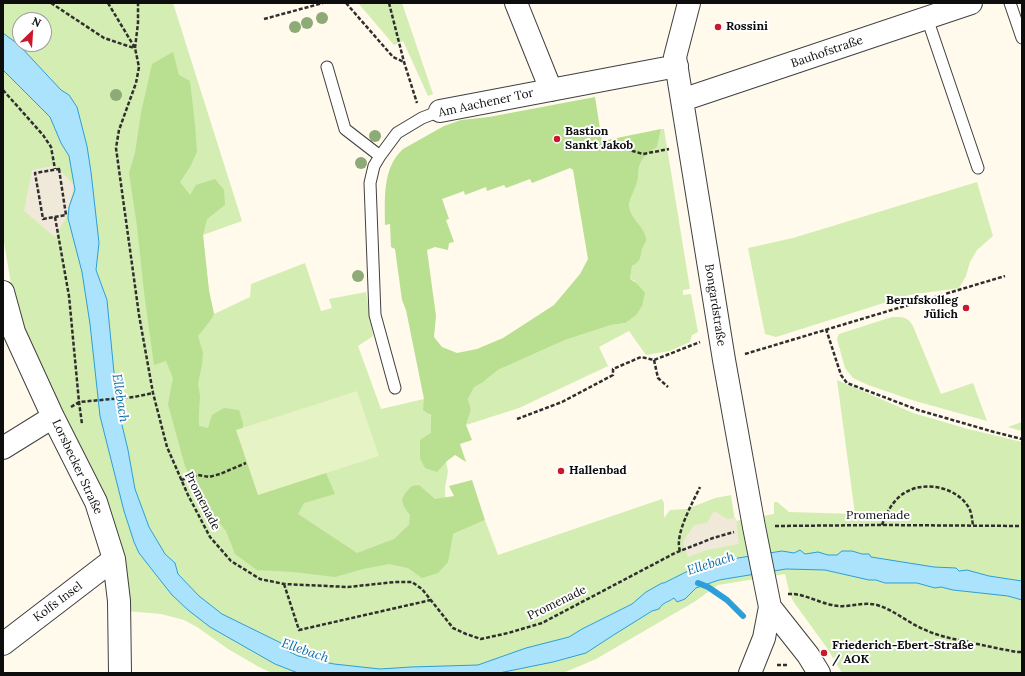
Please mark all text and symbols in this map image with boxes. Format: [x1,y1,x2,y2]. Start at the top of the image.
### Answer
north arrow [12,12,52,52]
text: N [30,14,43,30]
place label: Rossini [726,20,768,34]
marker: Rossini [713,22,723,32]
street label: Bauhofstraße [789,33,865,71]
street label: Am Aachener Tor [437,86,535,120]
place label: Bastion Sankt Jakob [565,125,633,153]
marker: Bastion Sankt Jakob [552,134,562,144]
street label: Bongardstraße [701,263,729,347]
place label: Berufskolleg Jülich [886,294,958,322]
marker: Berufskolleg Jülich [961,303,971,313]
water label: Ellebach [108,373,132,423]
street label: Lorsbecker Straße [49,417,105,517]
place label: Hallenbad [569,464,627,478]
marker: Hallenbad [556,466,566,476]
street label: Promenade [181,469,223,533]
street label: Promenade [846,509,910,523]
water label: Ellebach [685,549,737,579]
street label: Kolfs Insel [31,579,85,625]
street label: Promenade [525,583,589,623]
water label: Ellebach [279,636,331,666]
place label: Friederich-Ebert-Straße / AOK [832,639,974,667]
marker: Friederich-Ebert-Straße / AOK [819,648,829,658]

